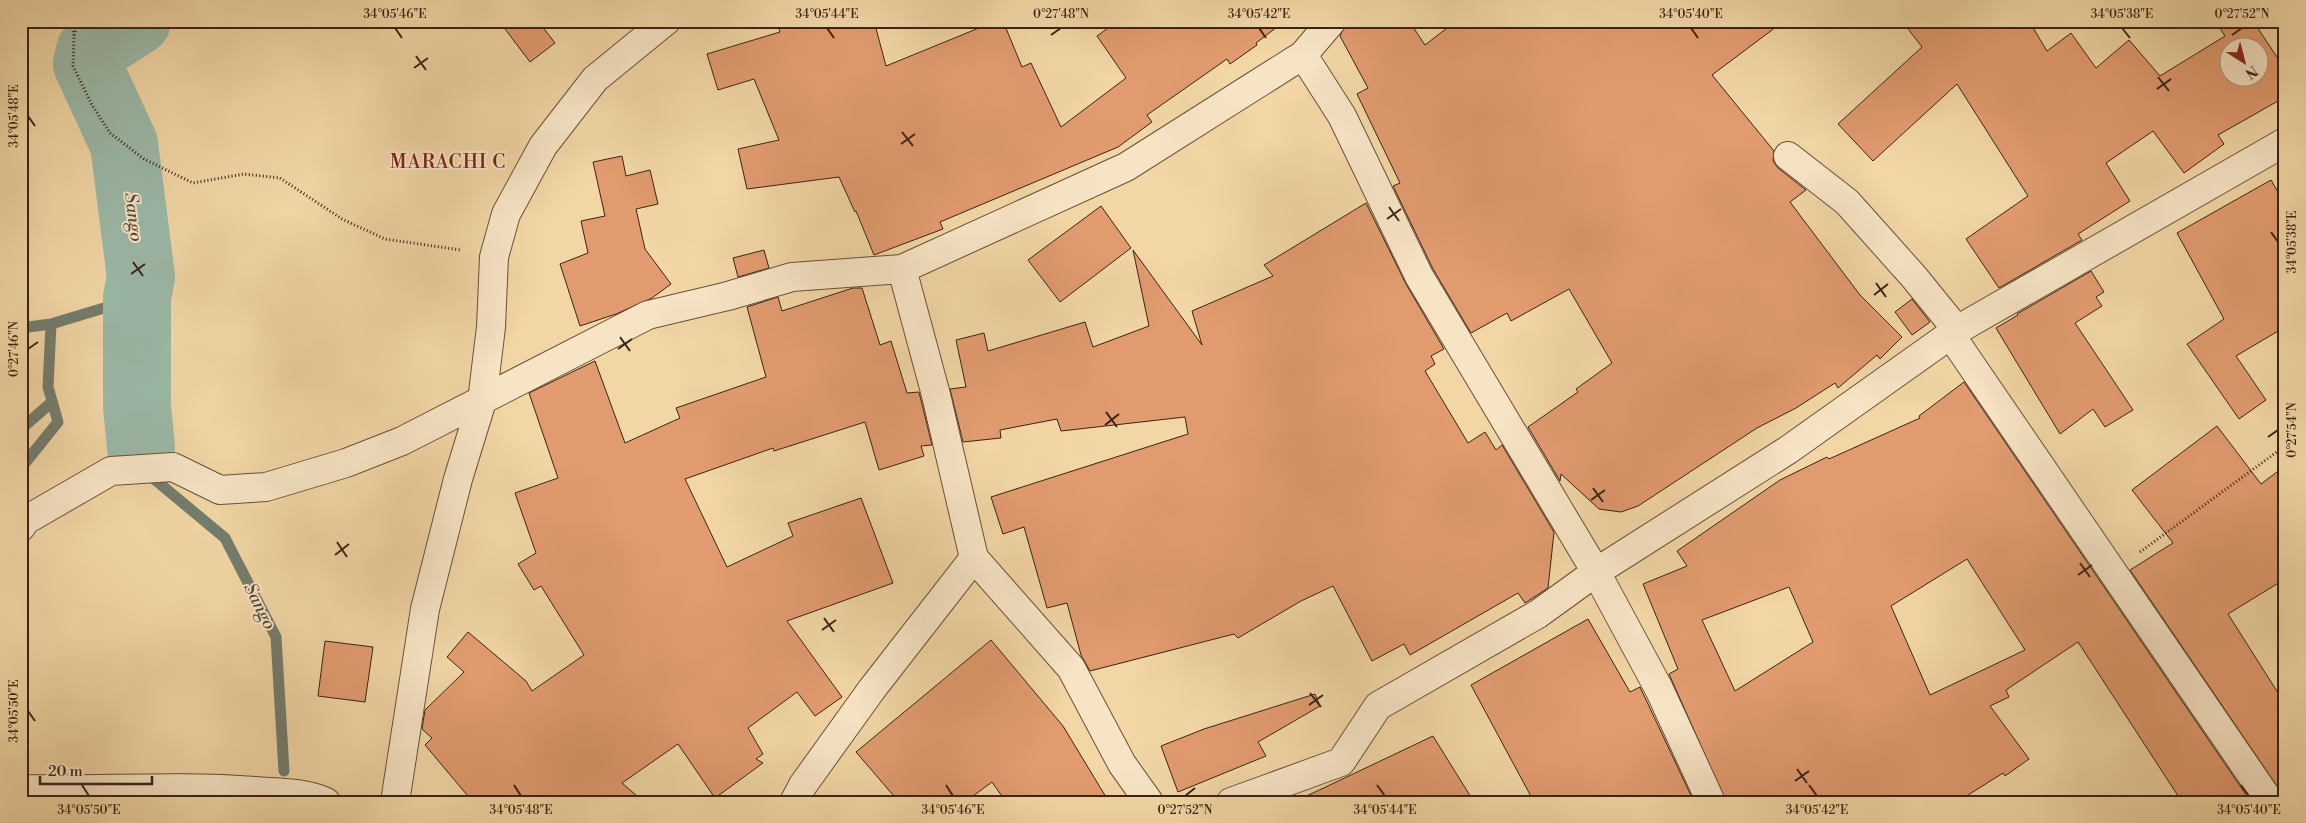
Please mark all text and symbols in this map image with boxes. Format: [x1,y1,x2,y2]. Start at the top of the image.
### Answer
text: 34°05'46"E [363,7,427,22]
text: 34°05'44"E [795,7,859,22]
text: 0°27'48"N [1033,7,1089,22]
text: 34°05'42"E [1228,7,1290,22]
text: 34°05'40"E [1659,7,1723,22]
text: 34°05'38"E [2091,7,2153,22]
text: 0°27'52"N [2215,7,2270,22]
north arrow [2218,38,2268,88]
text: N [2241,61,2261,82]
text: 34°05'48"E [7,84,22,148]
district label: MARACHI C [390,150,506,174]
water label: Sango [119,191,148,243]
text: 34°05'38"E [2285,211,2300,273]
text: 0°27'46"N [7,321,22,377]
text: 0°27'54"N [2285,402,2300,458]
water label: Sango [238,579,281,633]
text: 34°05'50"E [7,679,22,743]
scale bar [40,753,152,785]
text: 20 m [48,762,83,781]
text: 34°05'50"E [57,803,121,818]
text: 34°05'48"E [489,803,553,818]
text: 34°05'46"E [921,803,985,818]
text: 0°27'52"N [1158,803,1213,818]
text: 34°05'44"E [1353,803,1417,818]
text: 34°05'42"E [1786,803,1848,818]
text: 34°05'40"E [2217,803,2281,818]

